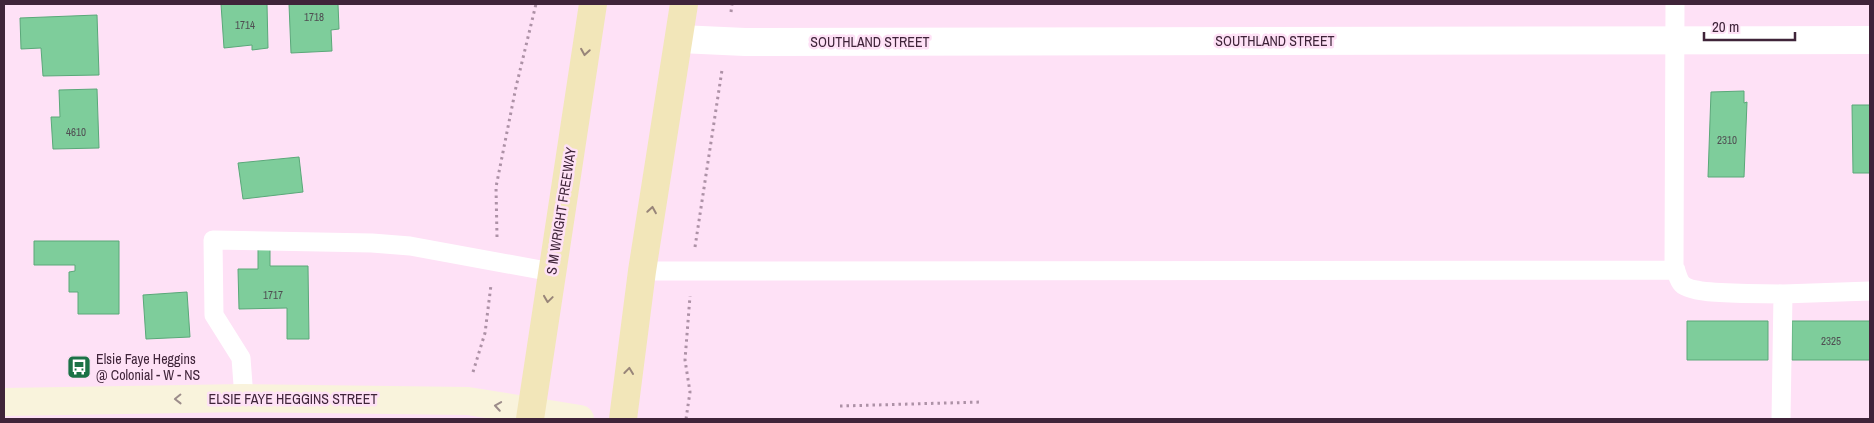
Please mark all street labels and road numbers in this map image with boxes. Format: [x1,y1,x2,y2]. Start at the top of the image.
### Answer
street label: SOUTHLAND STREET [1215,32,1335,50]
street label: SOUTHLAND STREET [810,33,930,51]
street label: S M WRIGHT FREEWAY [542,146,580,276]
street label: ELSIE FAYE HEGGINS STREET [209,390,377,408]

